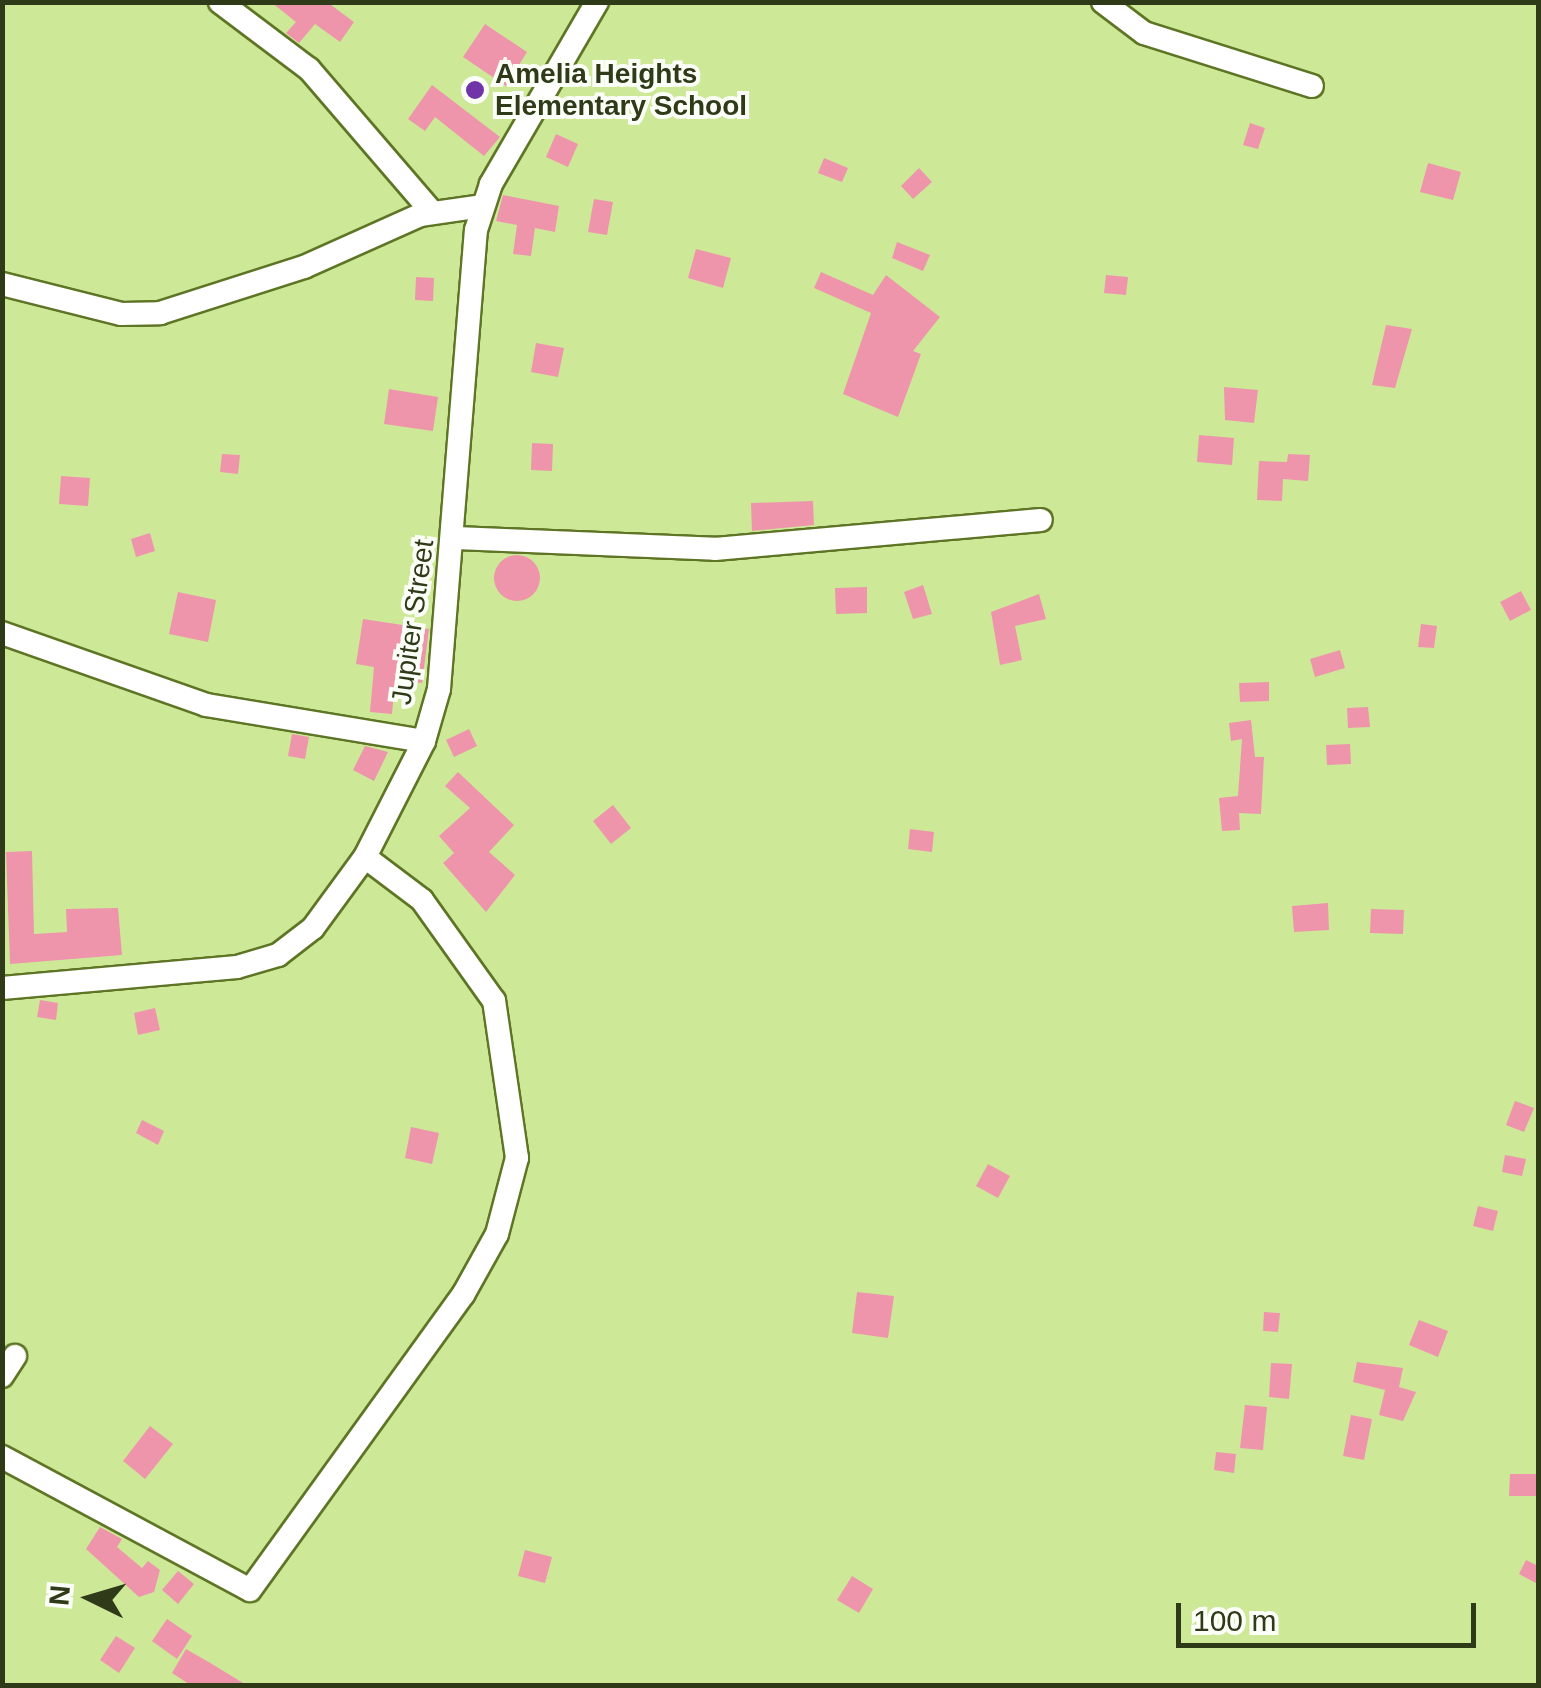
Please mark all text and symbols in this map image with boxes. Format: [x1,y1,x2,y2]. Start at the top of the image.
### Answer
place label: Amelia Heights Elementary School [495,57,747,123]
marker: Amelia Heights Elementary School [464,79,486,101]
street label: Jupiter Street [385,537,441,707]
north arrow [40,1548,140,1648]
scale bar [1181,1583,1481,1645]
text: N [43,1584,76,1607]
text: 100 m [1193,1604,1276,1637]

